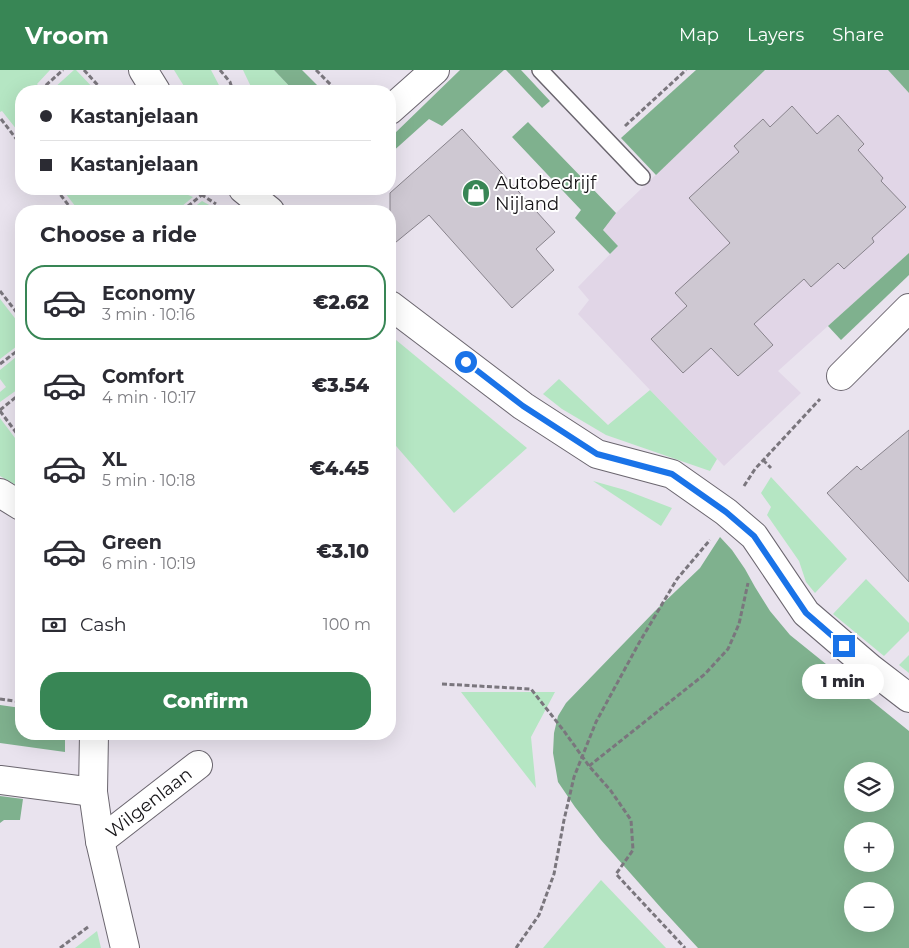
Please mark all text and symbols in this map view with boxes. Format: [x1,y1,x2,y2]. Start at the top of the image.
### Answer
text: Vroom [25,21,109,50]
text: Map [679,24,719,46]
text: Layers [747,24,804,46]
text: Share [832,24,884,46]
text: Kastanjelaan [70,105,199,128]
text: Kastanjelaan [70,153,199,176]
place label: Autobedrijf Nijland [495,172,597,215]
shop icon: Autobedrijf Nijland [461,178,491,208]
text: Choose a ride [40,221,197,248]
icon: car [42,280,87,325]
text: Economy [102,282,195,305]
text: €2.62 [313,291,369,314]
text: 3 min · 10:16 [102,305,195,324]
route start [455,351,477,373]
icon: car [42,363,87,408]
text: Comfort [102,365,184,388]
text: €3.54 [312,374,369,397]
text: 4 min · 10:17 [102,388,196,407]
icon: car [42,446,87,491]
text: XL [102,448,127,471]
text: €4.45 [310,457,369,480]
text: 5 min · 10:18 [102,471,196,490]
icon: car [42,529,87,574]
text: Green [102,531,162,554]
text: €3.10 [316,540,369,563]
text: 6 min · 10:19 [102,554,196,573]
icon: cash [40,611,68,639]
text: Cash [80,613,127,636]
text: 100 m [323,615,371,634]
route end [833,635,855,657]
callout: 1 min [803,664,885,698]
button: Confirm [40,672,371,730]
text: 1 min [821,672,865,691]
map controls [844,762,894,932]
button: layers [844,762,894,812]
street label: Wilgenlaan [102,763,196,843]
button: + [844,822,894,872]
button: − [844,882,894,932]

